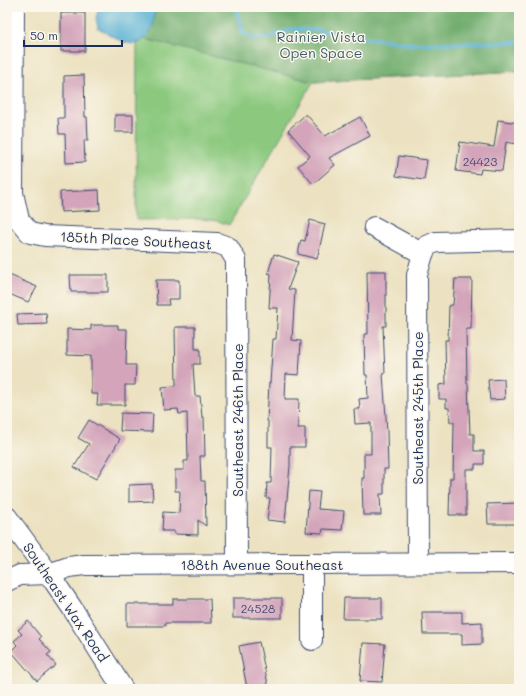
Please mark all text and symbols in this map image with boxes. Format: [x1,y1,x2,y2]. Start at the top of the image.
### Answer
scale bar [24,22,122,48]
text: 50 m [30,27,58,43]
park label: Rainier Vista Open Space [276,27,366,62]
house number: 24423 [463,153,497,169]
street label: 185th Place Southeast [60,227,212,253]
street label: Southeast 245th Place [408,331,427,485]
street label: Southeast 246th Place [228,343,247,497]
street label: Southeast Wax Road [19,539,113,666]
street label: 188th Avenue Southeast [181,555,343,574]
house number: 24528 [241,600,275,616]

